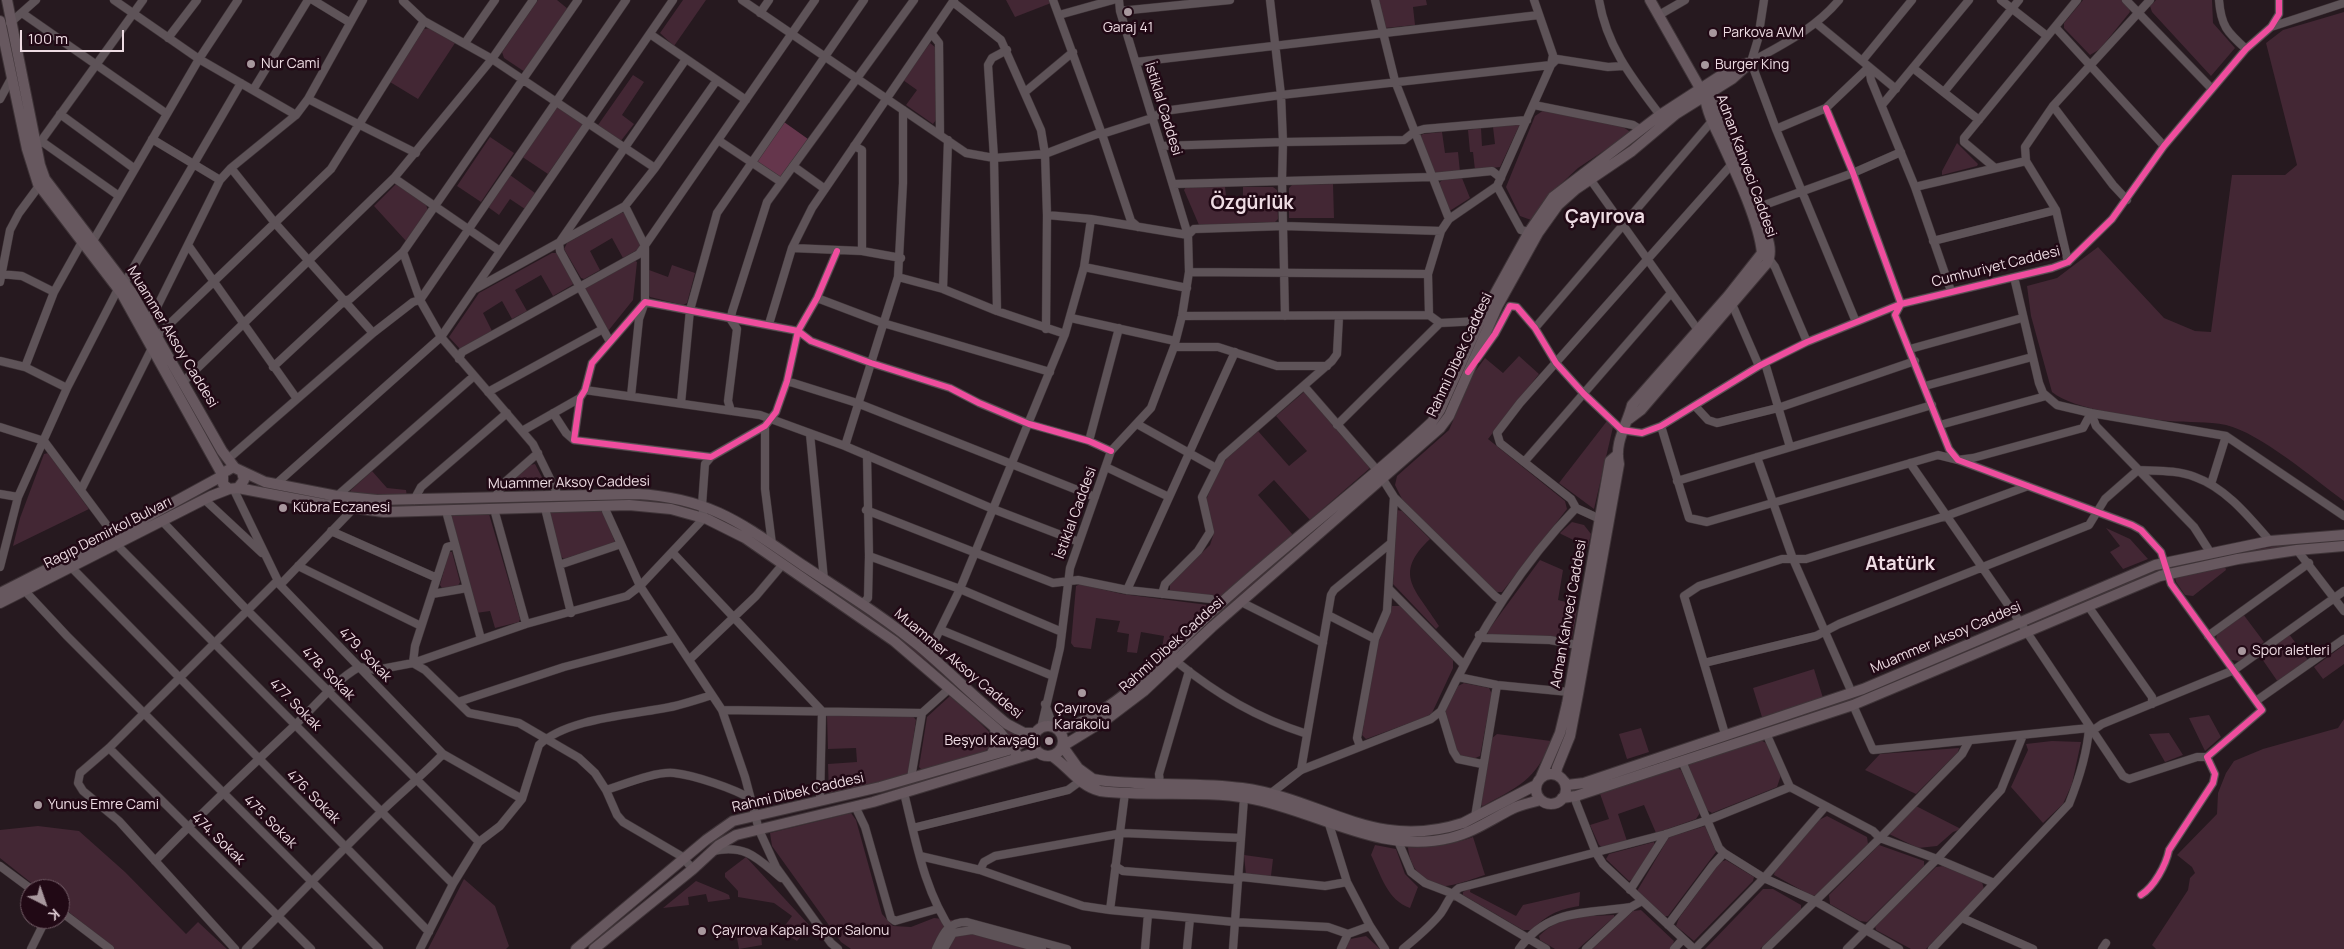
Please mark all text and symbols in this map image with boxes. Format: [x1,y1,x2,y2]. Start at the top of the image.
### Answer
marker: Garaj 41 [1122,6,1134,18]
scale bar [22,20,126,52]
place label: Garaj 41 [1103,20,1153,36]
place label: Parkova AVM [1723,25,1804,41]
marker: Parkova AVM [1707,27,1719,39]
text: 100 m [28,28,68,49]
place label: Nur Cami [261,56,320,72]
place label: Burger King [1715,57,1789,73]
marker: Nur Cami [245,58,257,70]
marker: Burger King [1699,59,1711,71]
street label: İstiklal Caddesi [1141,60,1185,158]
street label: Adnan Kahveci Caddesi [1712,92,1780,240]
district label: Özgürlük [1211,193,1293,215]
district label: Çayırova [1565,207,1645,229]
street label: Cumhuriyet Caddesi [1930,243,2062,291]
street label: Muammer Aksoy Caddesi [123,263,221,411]
street label: Rahmi Dibek Caddesi [1424,290,1496,420]
street label: İstiklal Caddesi [1052,465,1100,561]
street label: Muammer Aksoy Caddesi [488,473,650,493]
street label: Ragıp Demirkol Bulvarı [41,494,175,572]
place label: Kübra Eczanesi [293,500,390,516]
marker: Kübra Eczanesi [277,502,289,514]
street label: Adnan Kahveci Caddesi [1548,538,1590,690]
district label: Atatürk [1865,554,1935,576]
street label: Rahmi Dibek Caddesi [1116,594,1228,696]
street label: Muammer Aksoy Caddesi [1868,599,2024,677]
street label: Muammer Aksoy Caddesi [891,606,1025,722]
street label: 479. Sokak [335,624,395,686]
place label: Spor aletleri [2252,643,2330,659]
street label: 478. Sokak [298,644,358,704]
marker: Spor aletleri [2236,645,2248,657]
street label: 477. Sokak [265,675,325,735]
marker: Çayırova Karakolu [1076,687,1088,699]
place label: Çayırova Karakolu [1054,701,1110,734]
place label: Beşyol Kavşağı [944,733,1039,749]
marker: Beşyol Kavşağı [1043,735,1055,747]
street label: 476. Sokak [283,767,343,827]
street label: Rahmi Dibek Caddesi [730,770,866,816]
street label: 475. Sokak [240,792,300,852]
place label: Yunus Emre Cami [48,797,159,813]
marker: Yunus Emre Cami [32,799,44,811]
street label: 474. Sokak [188,809,248,869]
north arrow [20,879,70,929]
text: K [45,905,64,925]
place label: Çayırova Kapalı Spor Salonu [712,923,889,939]
marker: Çayırova Kapalı Spor Salonu [696,925,708,937]

